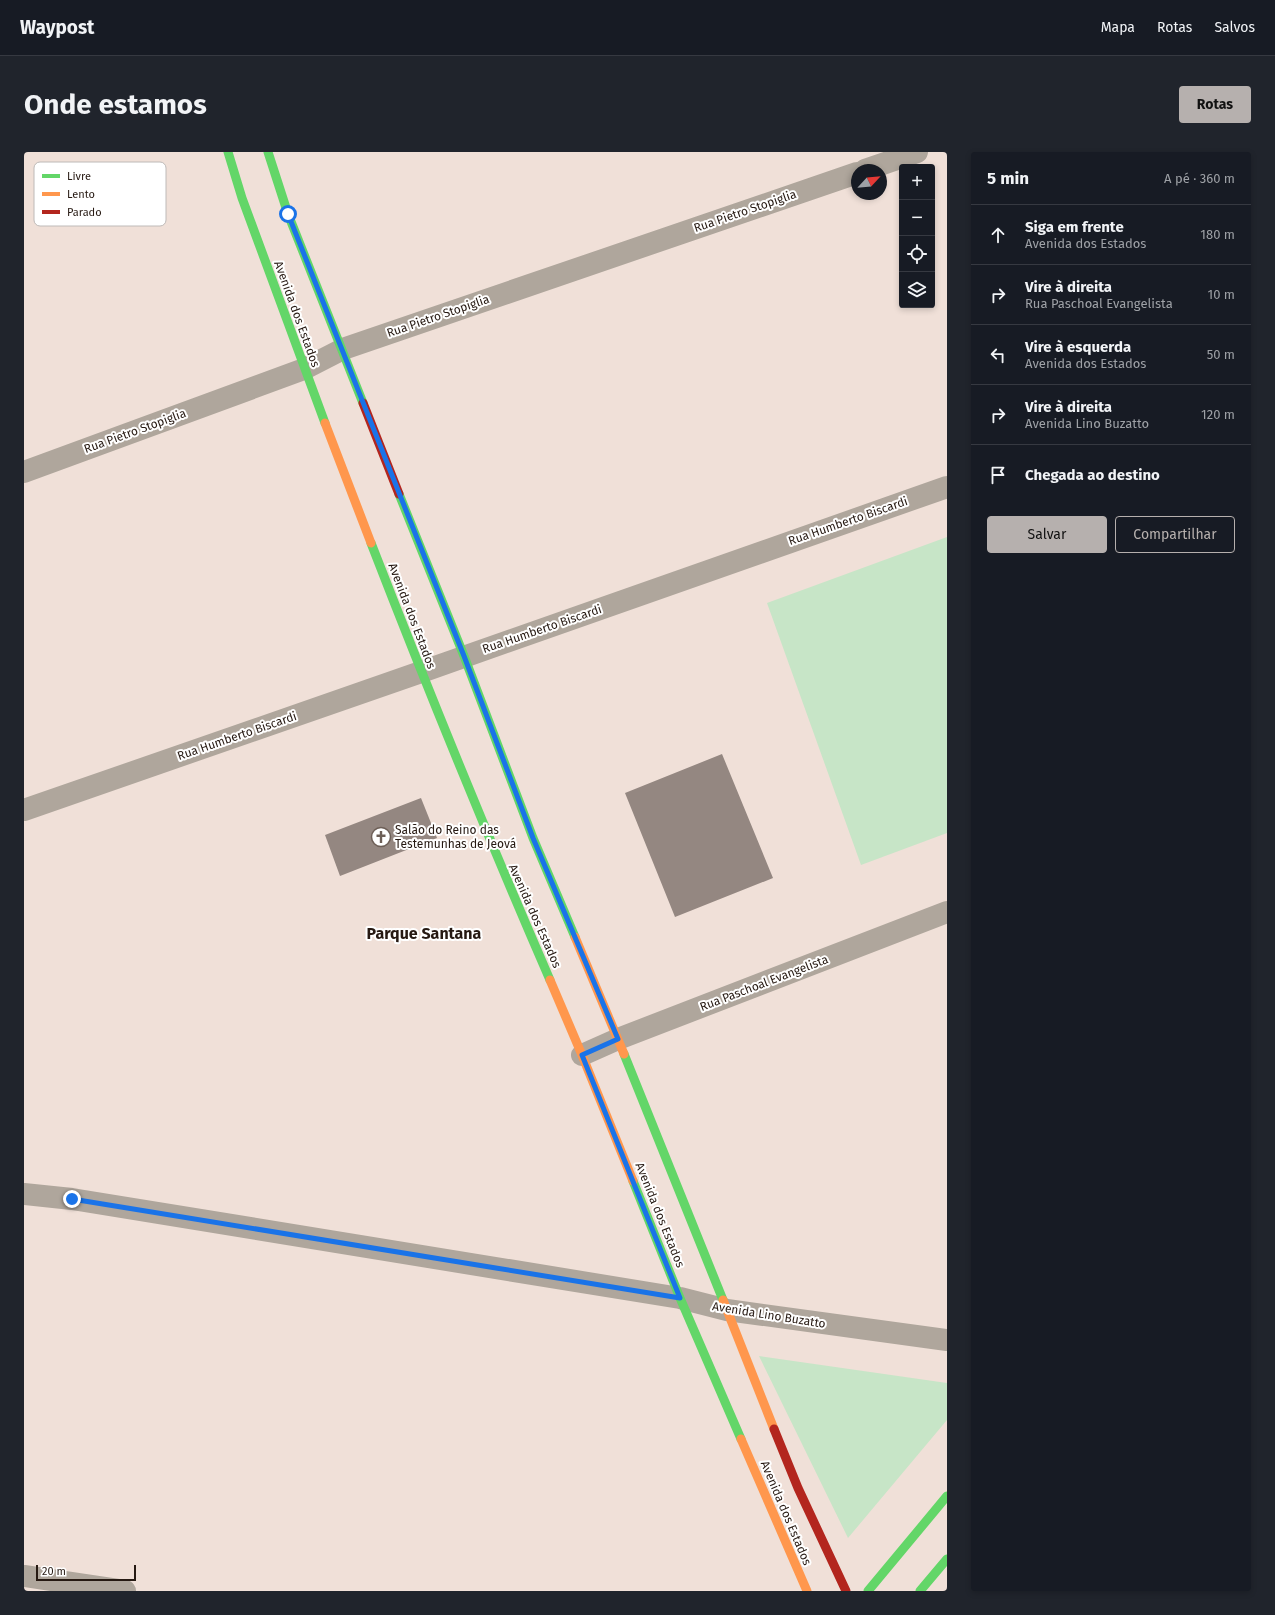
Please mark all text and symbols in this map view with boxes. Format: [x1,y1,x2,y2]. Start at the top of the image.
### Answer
text: Waypost [20,16,94,39]
text: Mapa [1101,19,1135,36]
text: Rotas [1157,19,1192,36]
text: Salvos [1214,19,1255,36]
button: Rotas [1179,86,1251,123]
text: Onde estamos [24,88,207,121]
legend [34,162,166,226]
north arrow [851,164,887,200]
map controls [899,164,935,308]
button: + [899,164,935,200]
text: 5 min [987,168,1029,189]
text: Livre [67,170,91,183]
text: A pé · 360 m [1164,171,1235,186]
street label: Rua Pietro Stopiglia [692,187,798,235]
text: Lento [67,188,95,201]
button: − [899,200,935,236]
route start [279,205,297,223]
text: Parado [67,206,102,219]
text: Siga em frente [1025,218,1124,236]
icon: ahead [987,224,1009,246]
text: 180 m [1200,227,1235,242]
button: locate [899,236,935,272]
text: Avenida dos Estados [1025,236,1146,251]
street label: Avenida dos Estados [271,259,323,369]
button: layers [899,272,935,308]
text: Vire à direita [1025,278,1112,296]
icon: right [987,284,1009,306]
text: 10 m [1208,287,1235,302]
street label: Rua Pietro Stopiglia [385,292,491,340]
text: Rua Paschoal Evangelista [1025,296,1173,311]
text: Vire à esquerda [1025,338,1131,356]
icon: left [987,344,1009,366]
text: 50 m [1207,347,1235,362]
text: Avenida dos Estados [1025,356,1146,371]
text: Vire à direita [1025,398,1112,416]
icon: right [987,404,1009,426]
street label: Rua Pietro Stopiglia [82,406,188,456]
text: 120 m [1201,407,1235,422]
text: Avenida Lino Buzatto [1025,416,1149,431]
icon: arrive [987,464,1009,486]
text: Chegada ao destino [1025,466,1160,484]
street label: Rua Humberto Biscardi [786,494,910,548]
button: Salvar [987,516,1107,553]
button: Compartilhar [1115,516,1235,553]
street label: Avenida dos Estados [385,561,439,671]
street label: Rua Humberto Biscardi [480,602,604,656]
street label: Rua Humberto Biscardi [175,709,299,763]
place label: Salão do Reino das Testemunhas de Jeová [395,823,516,851]
church icon: Salão do Reino das Testemunhas de Jeová [370,826,392,848]
street label: Avenida dos Estados [506,862,564,970]
district label: Parque Santana [367,924,482,943]
street label: Rua Paschoal Evangelista [698,952,830,1014]
street label: Avenida dos Estados [633,1160,688,1270]
route end [63,1190,81,1208]
street label: Avenida Lino Buzatto [711,1299,827,1331]
street label: Avenida dos Estados [758,1459,814,1568]
scale bar [36,1563,136,1582]
text: 20 m [42,1565,66,1578]

